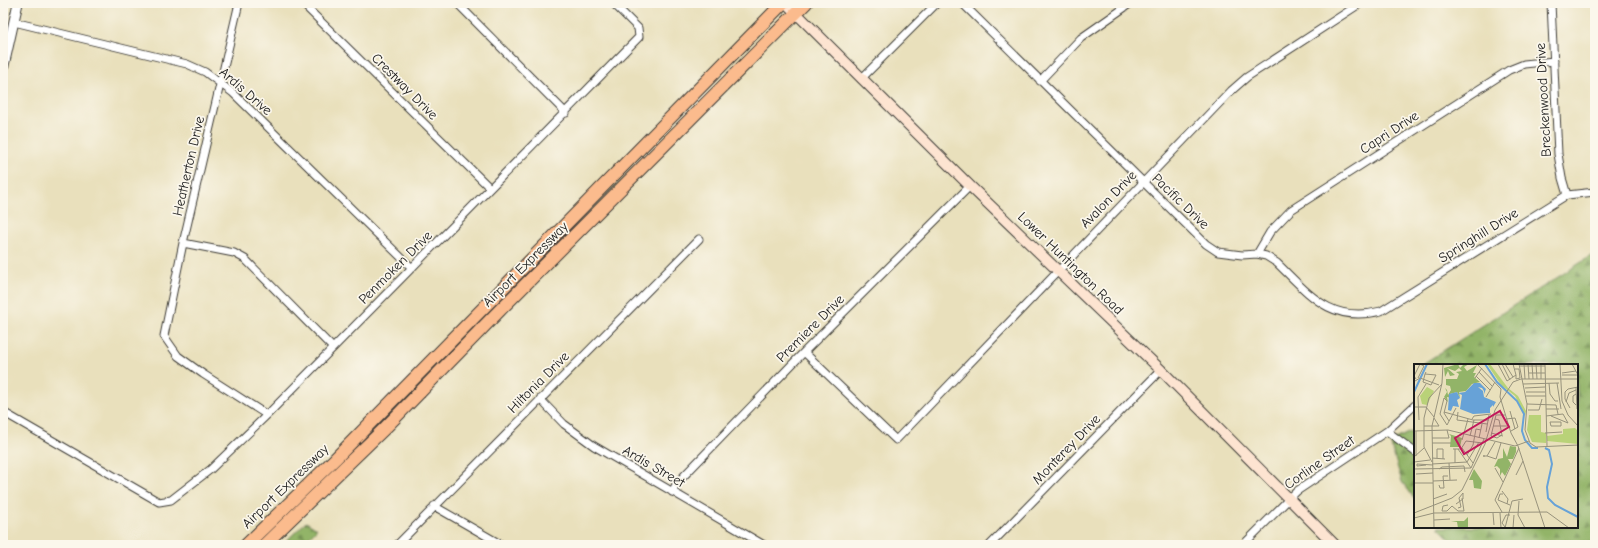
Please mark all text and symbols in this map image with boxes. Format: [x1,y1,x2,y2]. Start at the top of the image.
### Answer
street label: Breckenwood Drive [1532,43,1555,157]
street label: Crestway Drive [368,50,441,123]
street label: Ardis Drive [216,64,276,119]
street label: Capri Drive [1357,107,1422,158]
street label: Heatherton Drive [169,115,208,218]
street label: Avalon Drive [1077,167,1140,232]
street label: Pacific Drive [1148,170,1213,233]
street label: Springhill Drive [1435,204,1521,267]
street label: Lower Huntington Road [1014,208,1127,318]
street label: Airport Expressway [479,218,572,311]
street label: Penmoken Drive [355,227,436,308]
street label: Premiere Drive [773,291,848,366]
street label: Hiltonia Drive [504,348,573,417]
inset map [1414,364,1578,528]
street label: Monterey Drive [1029,411,1104,488]
street label: Corline Street [1281,431,1359,493]
street label: Airport Expressway [238,440,333,532]
street label: Ardis Street [619,442,689,492]

